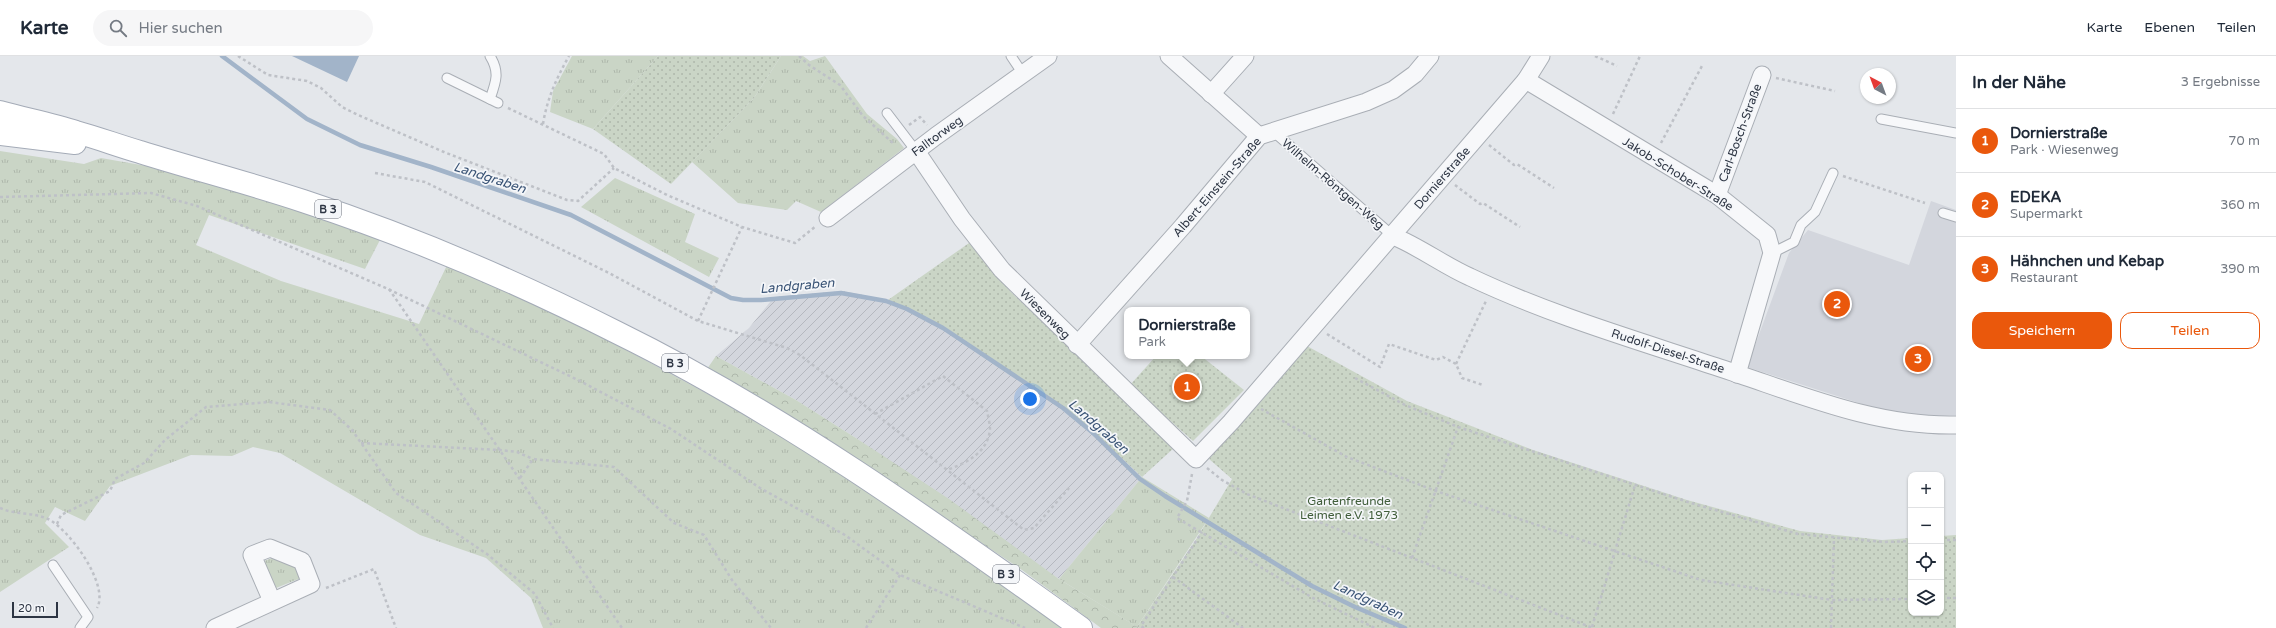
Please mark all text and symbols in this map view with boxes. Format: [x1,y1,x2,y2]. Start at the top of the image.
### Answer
search box [93,10,373,46]
text: Karte [20,17,69,39]
icon: search [107,17,129,39]
text: Hier suchen [139,19,223,37]
text: Karte [2087,19,2122,36]
text: Ebenen [2144,19,2195,36]
text: Teilen [2217,19,2256,36]
north arrow [1860,68,1896,104]
text: In der Nähe [1972,72,2066,93]
text: 3 Ergebnisse [2181,74,2260,90]
street label: Carl-Bosch-Straße [1716,82,1764,184]
street label: Falltorweg [909,113,965,159]
text: Dornierstraße [2010,124,2108,142]
text: 1 [1981,133,1989,149]
text: 70 m [2228,133,2260,149]
street label: Albert-Einstein-Straße [1170,134,1264,240]
street label: Jakob-Schober-Straße [1620,134,1736,214]
street label: Wilhelm-Röntgen-Weg [1279,136,1387,232]
text: Park · Wiesenweg [2010,142,2119,158]
street label: Dornierstraße [1411,144,1473,212]
water label: Landgraben [452,159,529,197]
text: EDEKA [2010,188,2061,206]
text: 2 [1981,197,1989,213]
text: 360 m [2220,197,2260,213]
road number: B 3 [315,200,341,218]
text: Supermarkt [2010,206,2083,222]
text: Hähnchen und Kebap [2010,252,2164,270]
text: 3 [1981,261,1989,277]
text: 390 m [2220,261,2260,277]
text: Restaurant [2010,270,2078,286]
water label: Landgraben [759,275,836,297]
street label: Wiesenweg [1017,286,1073,342]
pin: 2 [1824,289,1850,319]
popup [1124,307,1250,359]
button: Speichern [1972,312,2112,349]
button: Teilen [2120,312,2260,349]
text: Dornierstraße [1138,316,1236,334]
street label: Rudolf-Diesel-Straße [1610,326,1727,376]
text: Park [1138,334,1166,350]
pin: 3 [1905,344,1931,374]
road number: B 3 [662,354,688,372]
pin: 1 [1174,372,1200,402]
your location [1020,389,1040,409]
water label: Landgraben [1065,396,1133,458]
map controls [1908,472,1944,616]
button: + [1908,472,1944,508]
park label: Gartenfreunde Leimen e.V. 1973 [1300,494,1398,522]
button: − [1908,508,1944,544]
button: locate [1908,544,1944,580]
road number: B 3 [993,565,1019,583]
water label: Landgraben [1330,577,1406,623]
button: layers [1908,580,1944,616]
scale bar [12,600,58,619]
text: 20 m [18,602,45,615]

